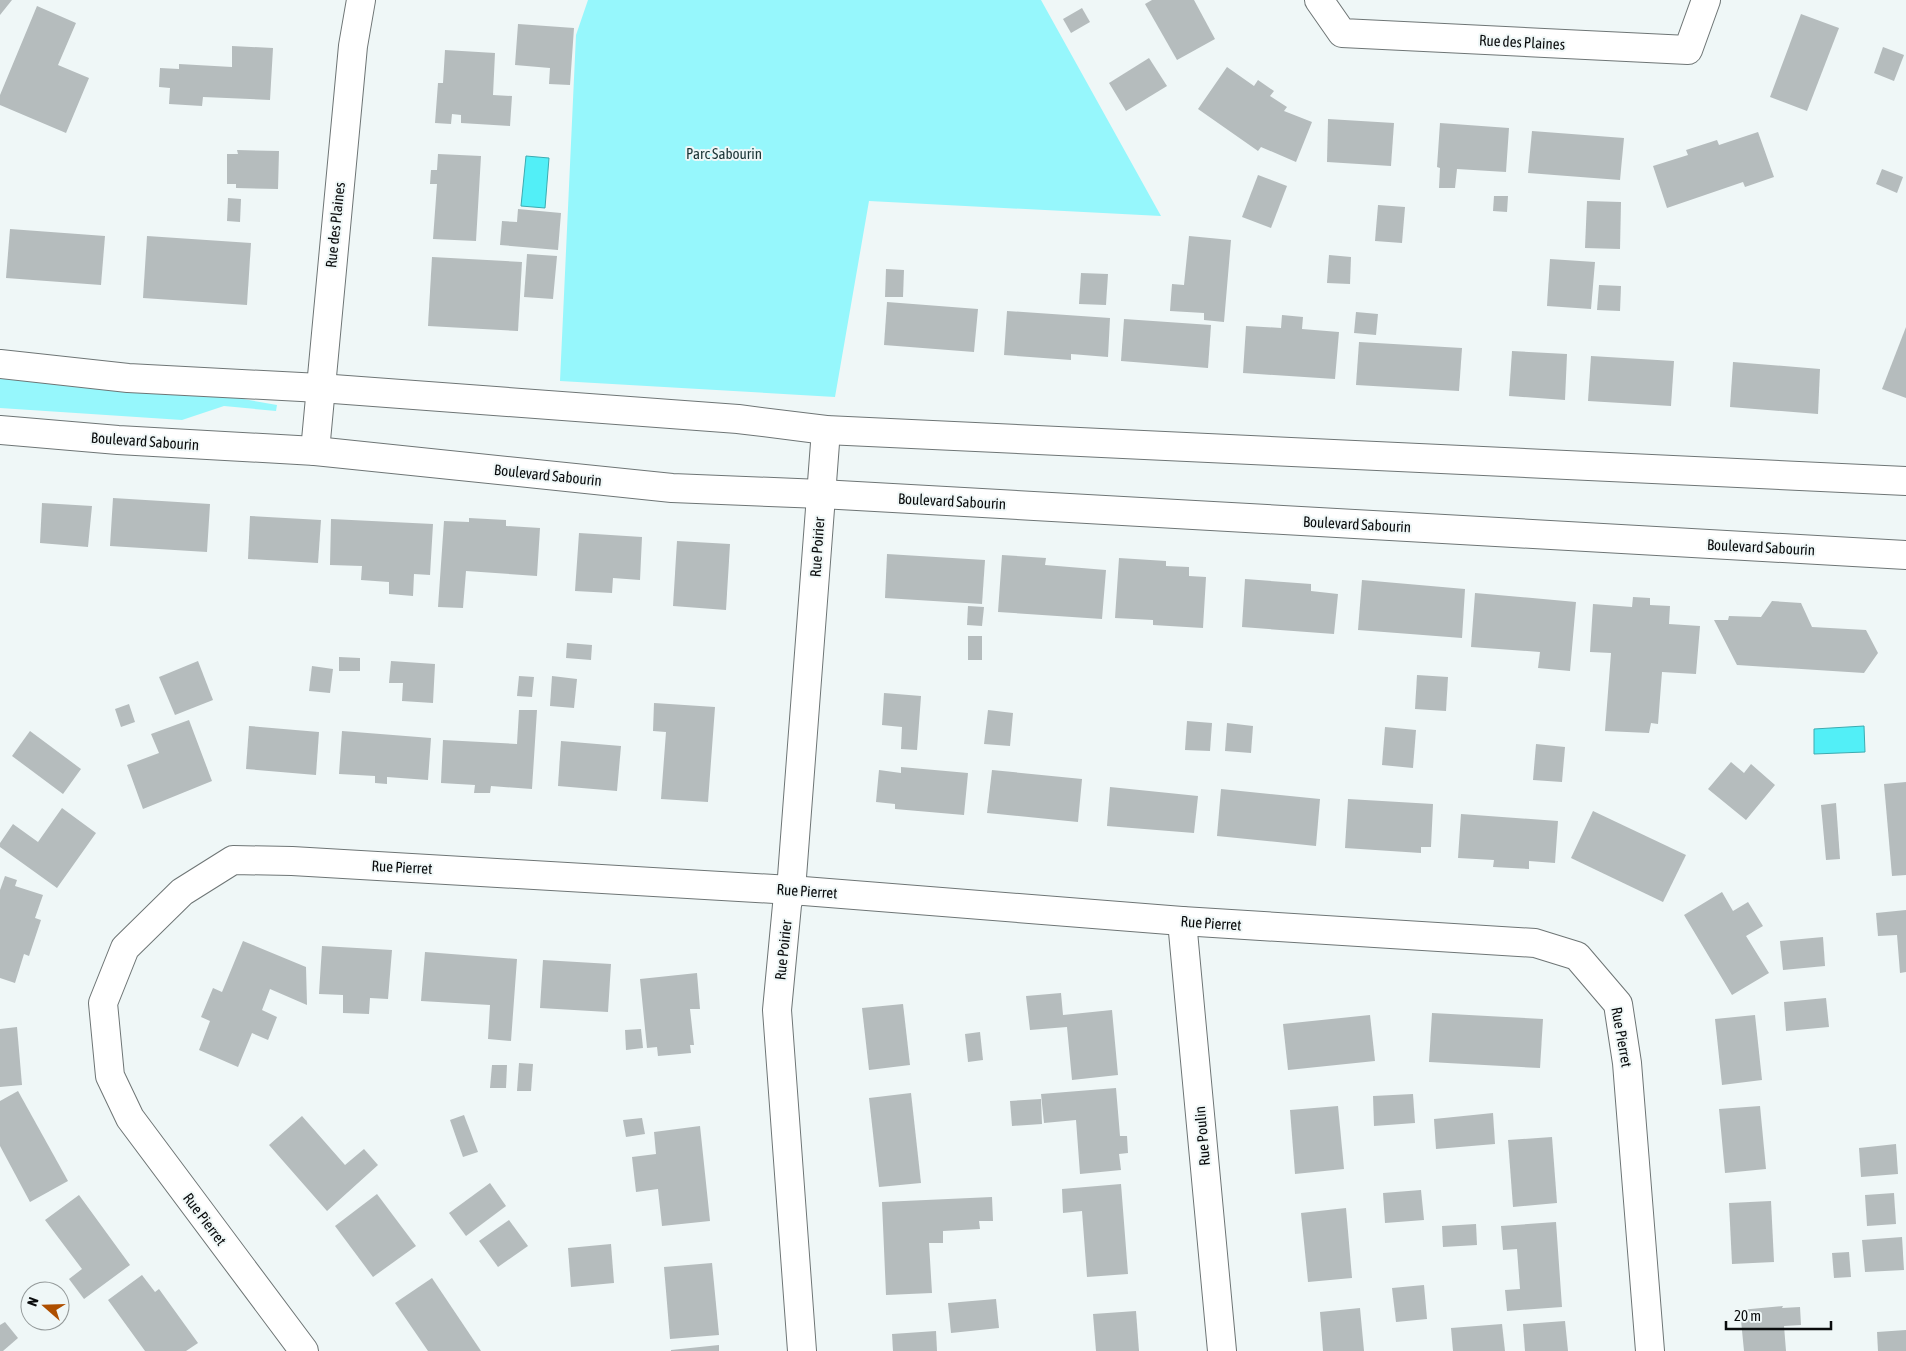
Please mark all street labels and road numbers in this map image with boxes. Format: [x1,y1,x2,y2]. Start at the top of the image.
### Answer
street label: Rue des Plaines [1479,31,1565,53]
street label: Rue des Plaines [322,181,348,269]
street label: Boulevard Sabourin [90,429,200,453]
street label: Boulevard Sabourin [493,461,603,489]
street label: Boulevard Sabourin [897,490,1007,512]
street label: Boulevard Sabourin [1302,513,1412,535]
street label: Rue Poirier [806,516,828,578]
street label: Boulevard Sabourin [1706,536,1816,558]
street label: Rue Pierret [371,857,433,877]
street label: Rue Pierret [776,880,838,902]
street label: Rue Pierret [1180,912,1242,934]
street label: Rue Poirier [771,918,795,981]
street label: Rue Pierret [1608,1006,1636,1068]
street label: Rue Poulin [1191,1105,1213,1167]
street label: Rue Pierret [180,1190,230,1248]

